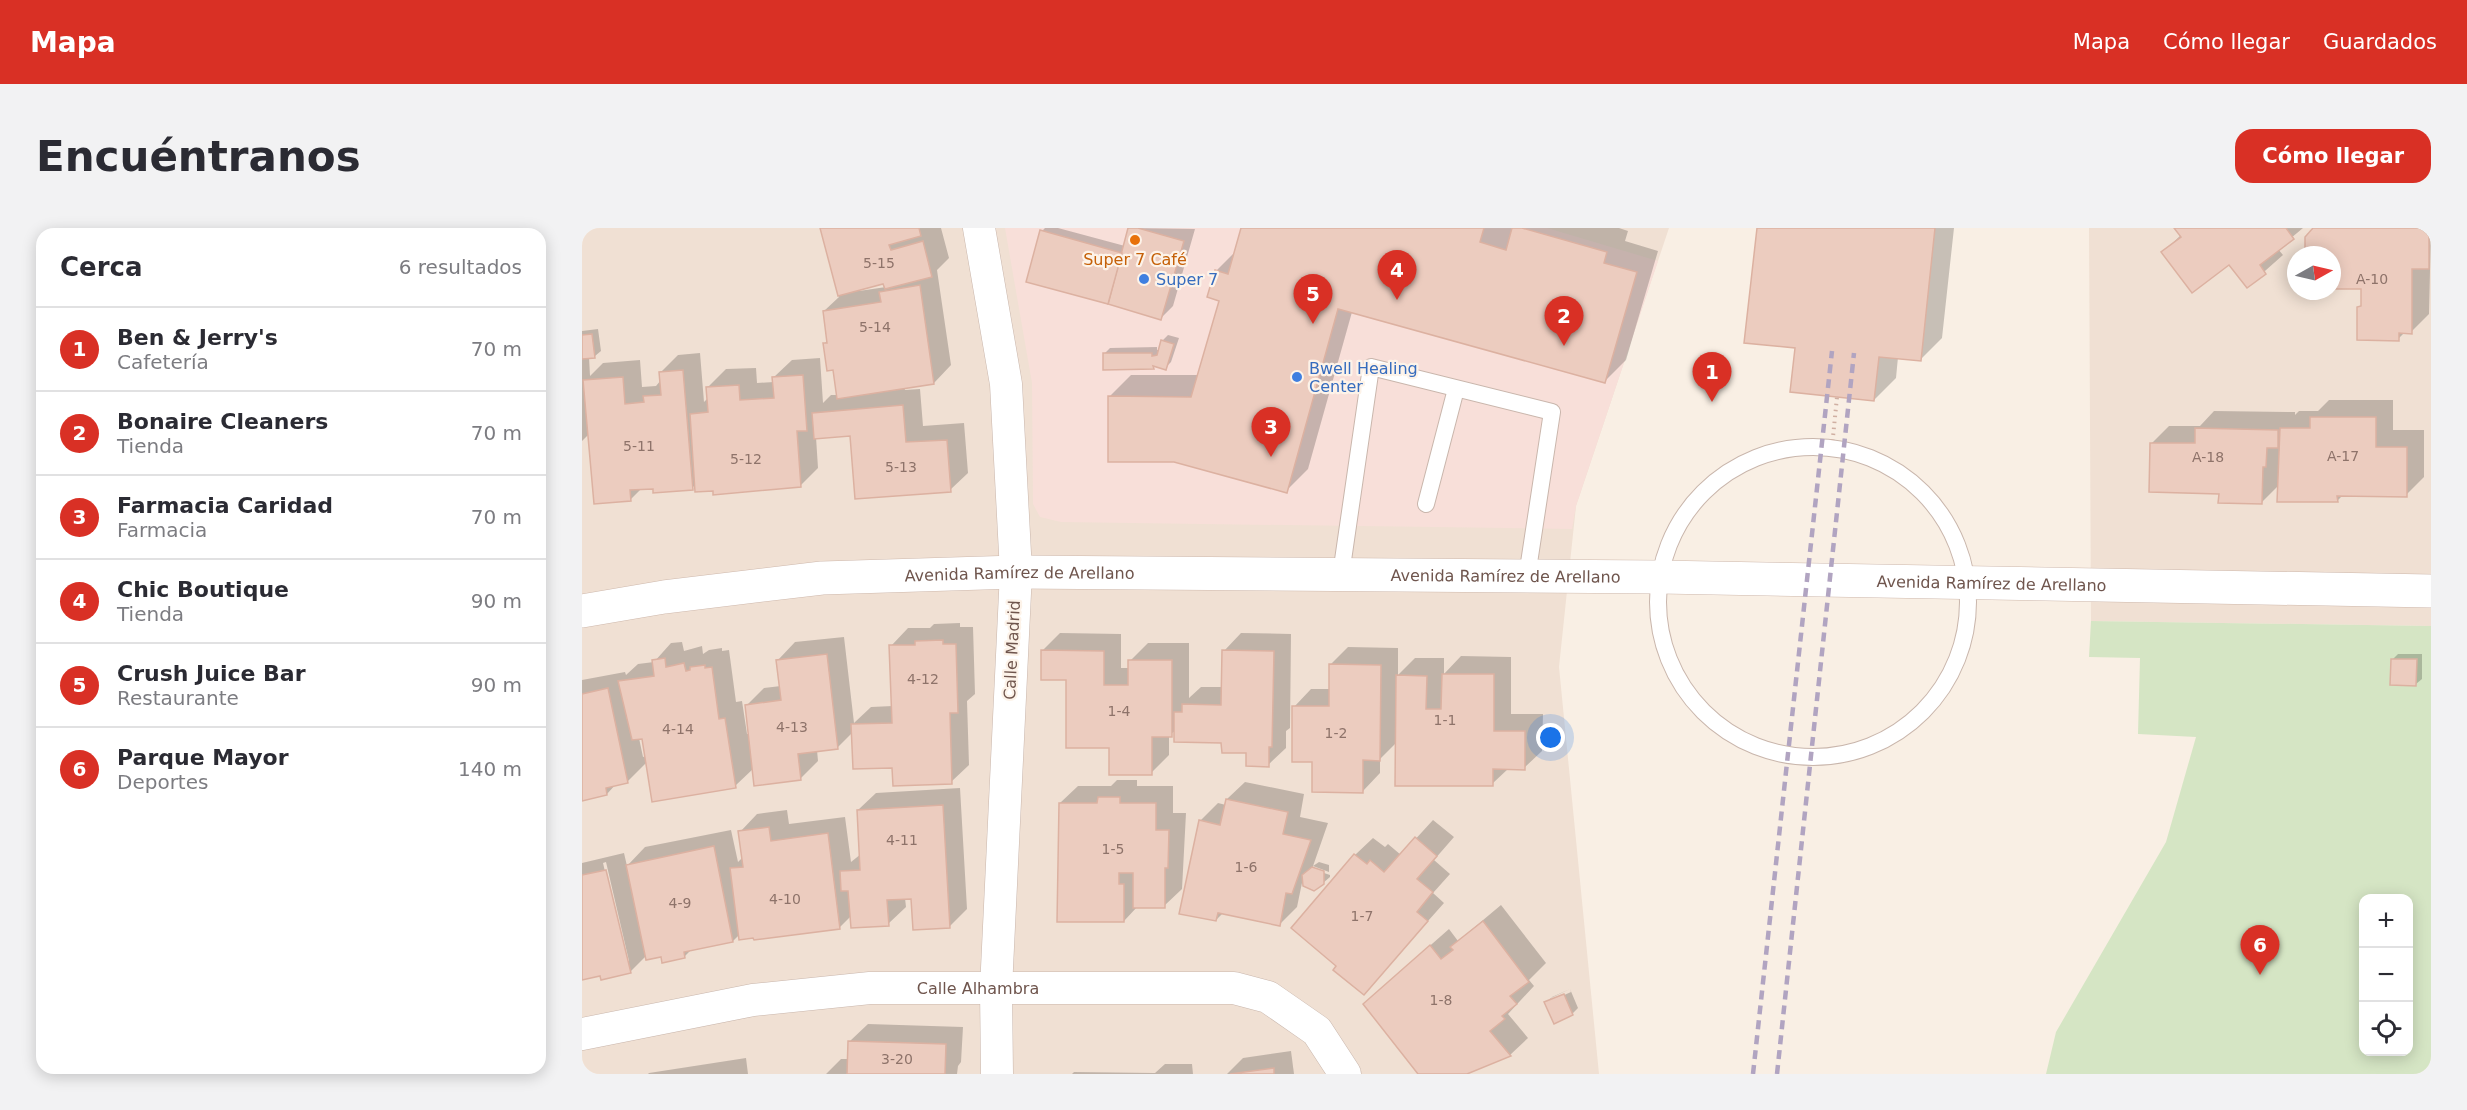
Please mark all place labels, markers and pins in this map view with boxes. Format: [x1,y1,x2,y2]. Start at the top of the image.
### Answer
marker: Super 7 Café [1128,233,1142,247]
place label: Super 7 Café [1083,250,1187,269]
pin: 4 [1378,250,1416,300]
place label: Super 7 [1156,270,1218,289]
marker: Super 7 [1137,272,1151,286]
pin: 5 [1294,274,1332,324]
pin: 2 [1544,296,1584,346]
pin: 1 [1692,352,1732,402]
place label: Bwell Healing Center [1309,359,1418,396]
marker: Bwell Healing Center [1290,370,1304,384]
pin: 3 [1252,408,1290,457]
pin: 6 [2240,926,2280,975]

